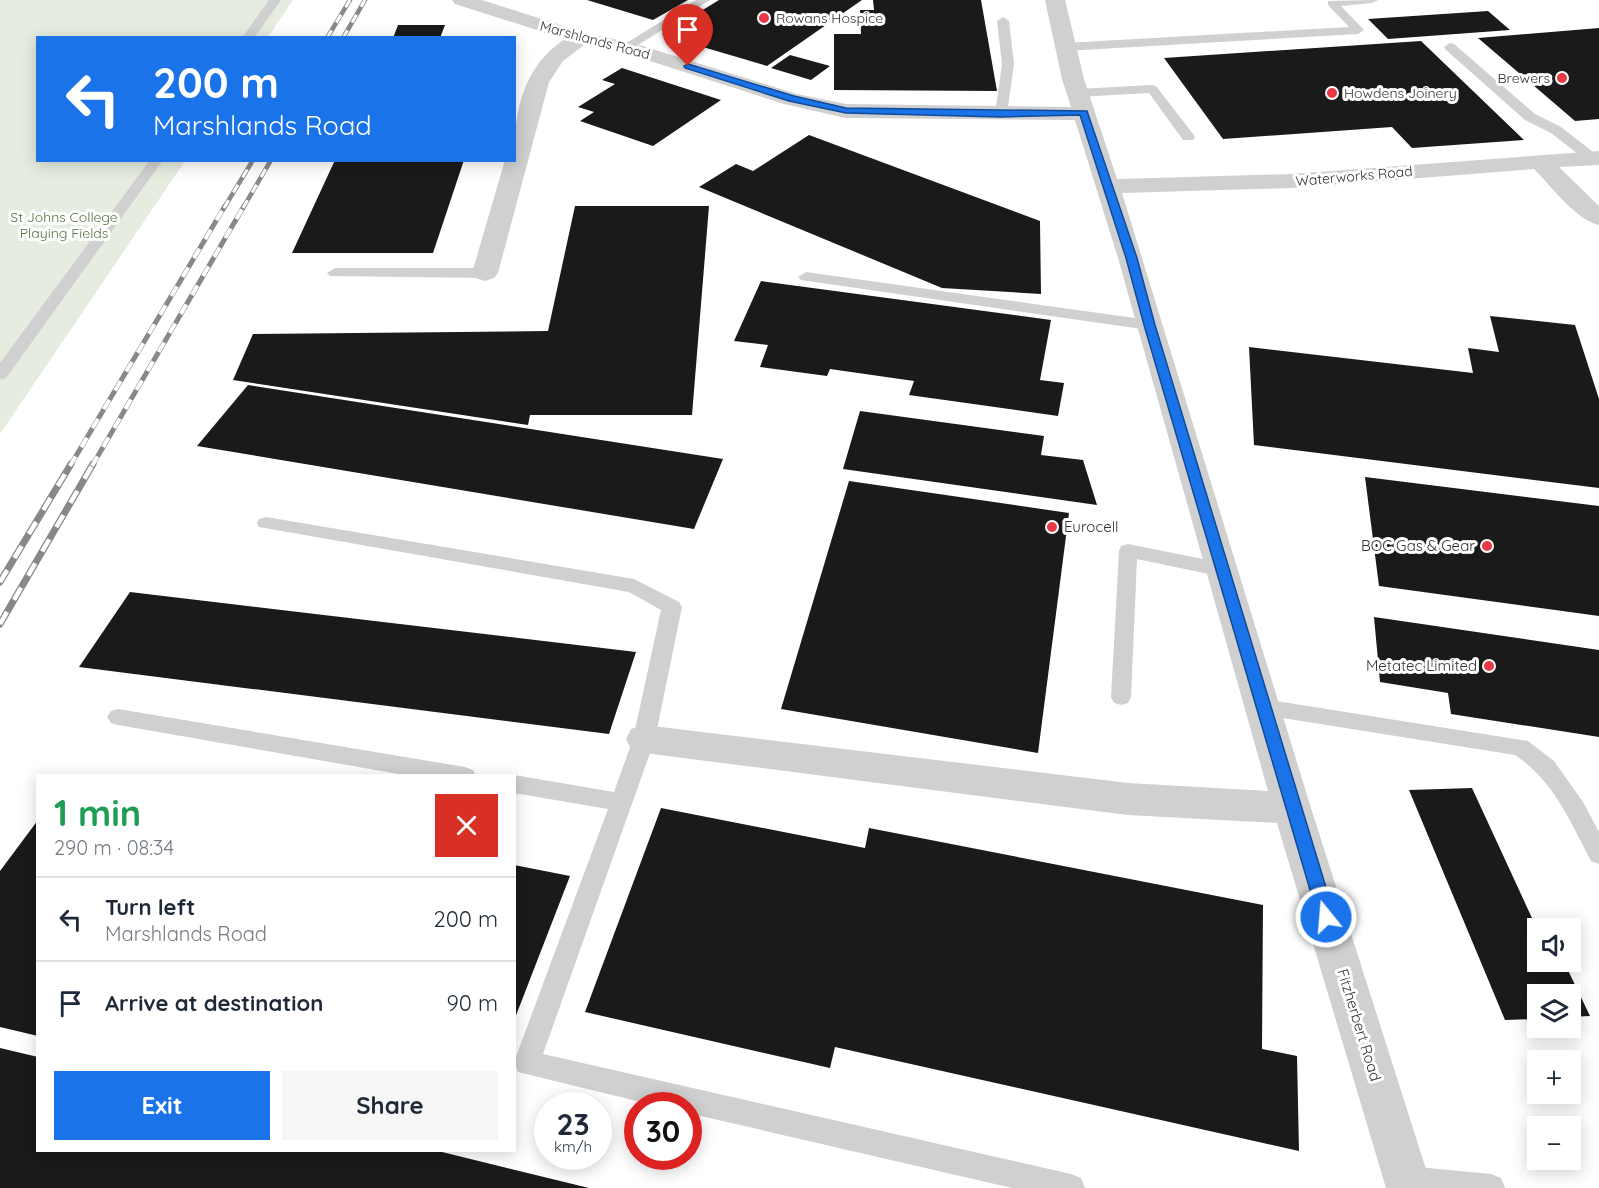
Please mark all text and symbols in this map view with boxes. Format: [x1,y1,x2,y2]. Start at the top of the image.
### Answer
pin [662,4,713,66]
place label: Rowans Hospice [776,9,883,27]
marker: Rowans Hospice [757,11,771,25]
icon: arrive [671,13,704,46]
street label: Marshlands Road [538,17,652,63]
text: 200 m [153,56,279,109]
icon: left [54,60,132,138]
place label: Brewers [1498,69,1550,87]
marker: Brewers [1555,71,1569,85]
place label: Howdens Joinery [1344,84,1457,102]
marker: Howdens Joinery [1325,86,1339,100]
text: Marshlands Road [153,108,372,142]
street label: Waterworks Road [1295,162,1413,190]
park label: St Johns College Playing Fields [10,208,118,242]
place label: Eurocell [1064,517,1119,536]
marker: Eurocell [1045,520,1059,534]
place label: BOC Gas & Gear [1361,536,1475,555]
marker: BOC Gas & Gear [1480,539,1494,553]
place label: Metatec Limited [1366,656,1477,675]
marker: Metatec Limited [1482,659,1496,673]
text: 1 min [54,790,141,835]
button: close [435,794,498,857]
text: 290 m · 08:34 [54,835,174,860]
position arrow [1294,885,1358,949]
text: Turn left [105,893,195,921]
icon: left [54,903,87,936]
text: 200 m [434,905,498,933]
map controls [1527,918,1581,1170]
button: sound [1527,918,1581,972]
text: Marshlands Road [105,921,267,946]
street label: Fitzherbert Road [1333,966,1386,1083]
button: layers [1527,984,1581,1038]
icon: arrive [54,987,87,1020]
text: Arrive at destination [105,989,323,1017]
text: 90 m [447,989,498,1017]
button: + [1527,1050,1581,1104]
button: Exit [54,1071,270,1140]
button: Share [282,1071,498,1140]
speed limit sign: 30 [624,1092,702,1170]
text: 23 [556,1105,590,1143]
button: − [1527,1116,1581,1170]
text: km/h [554,1137,592,1156]

